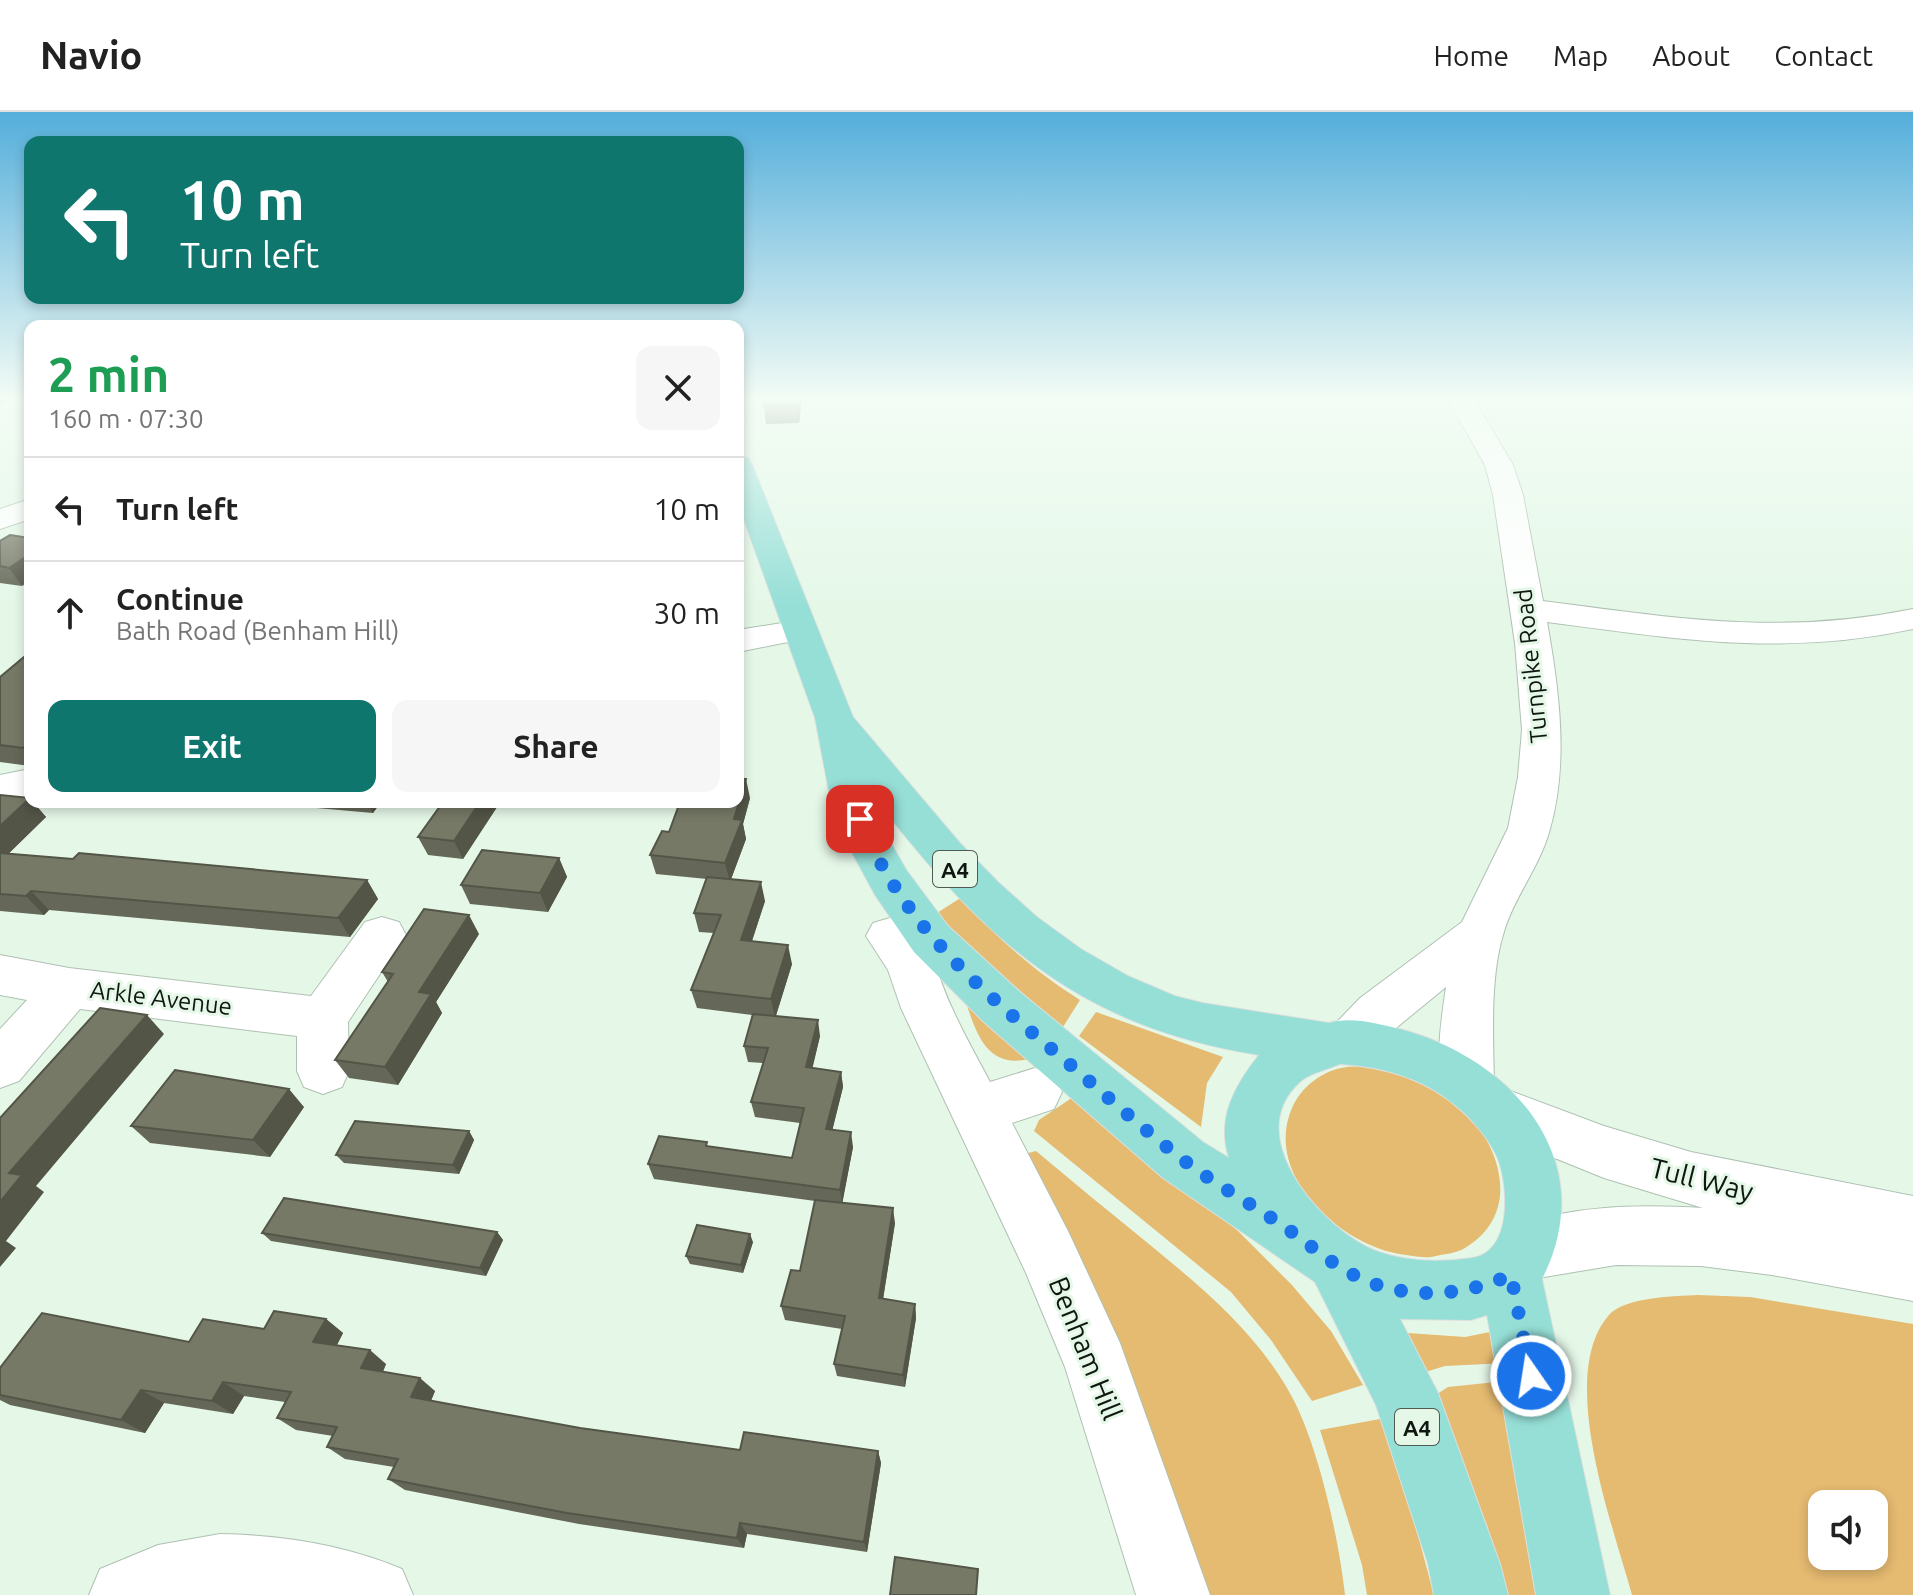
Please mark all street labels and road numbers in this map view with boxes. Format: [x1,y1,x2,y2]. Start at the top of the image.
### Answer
street label: Turnpike Road [1509,588,1553,744]
road number: A4 [933,851,977,887]
street label: Arkle Avenue [89,976,233,1020]
street label: Tull Way [1647,1151,1757,1207]
street label: Benham Hill [1043,1272,1129,1424]
road number: A4 [1395,1409,1439,1445]

